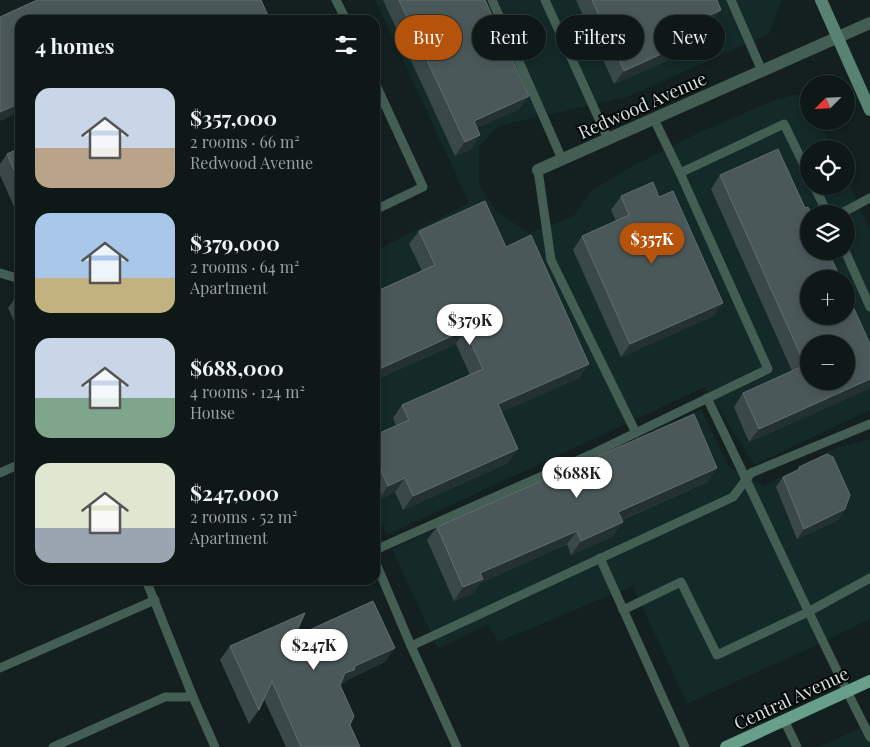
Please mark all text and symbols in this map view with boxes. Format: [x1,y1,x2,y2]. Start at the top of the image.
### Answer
chip: Buy [395,15,462,60]
chip: Rent [472,15,546,60]
chip: Filters [556,15,644,60]
chip: New [654,15,725,60]
text: 4 homes [35,31,114,59]
icon: filters [332,31,360,59]
street label: Redwood Avenue [574,66,710,144]
north arrow [800,75,855,130]
map controls [800,75,855,390]
text: $357,000 [190,103,277,131]
icon: home [75,108,135,168]
text: 2 rooms · 66 m² [190,131,300,152]
button: locate [800,140,855,195]
text: Redwood Avenue [190,152,313,173]
button: layers [800,205,855,260]
pin: $357K [617,222,687,265]
text: $379,000 [190,228,280,256]
text: $357K [631,228,673,249]
icon: home [75,233,135,293]
text: 2 rooms · 64 m² [190,256,299,277]
button: + [800,270,855,325]
text: Apartment [190,277,268,298]
pin: $379K [435,304,505,346]
text: $379K [448,309,492,330]
button: − [800,335,855,390]
text: $688,000 [190,353,284,381]
icon: home [75,358,135,418]
text: 4 rooms · 124 m² [190,381,305,402]
text: House [190,402,235,423]
pin: $688K [542,456,612,499]
text: $688K [553,462,601,483]
text: $247,000 [190,478,279,506]
icon: home [75,483,135,543]
text: 2 rooms · 52 m² [190,506,297,527]
text: Apartment [190,527,268,548]
pin: $247K [279,628,349,671]
text: $247K [292,634,336,655]
street label: Central Avenue [730,661,852,735]

